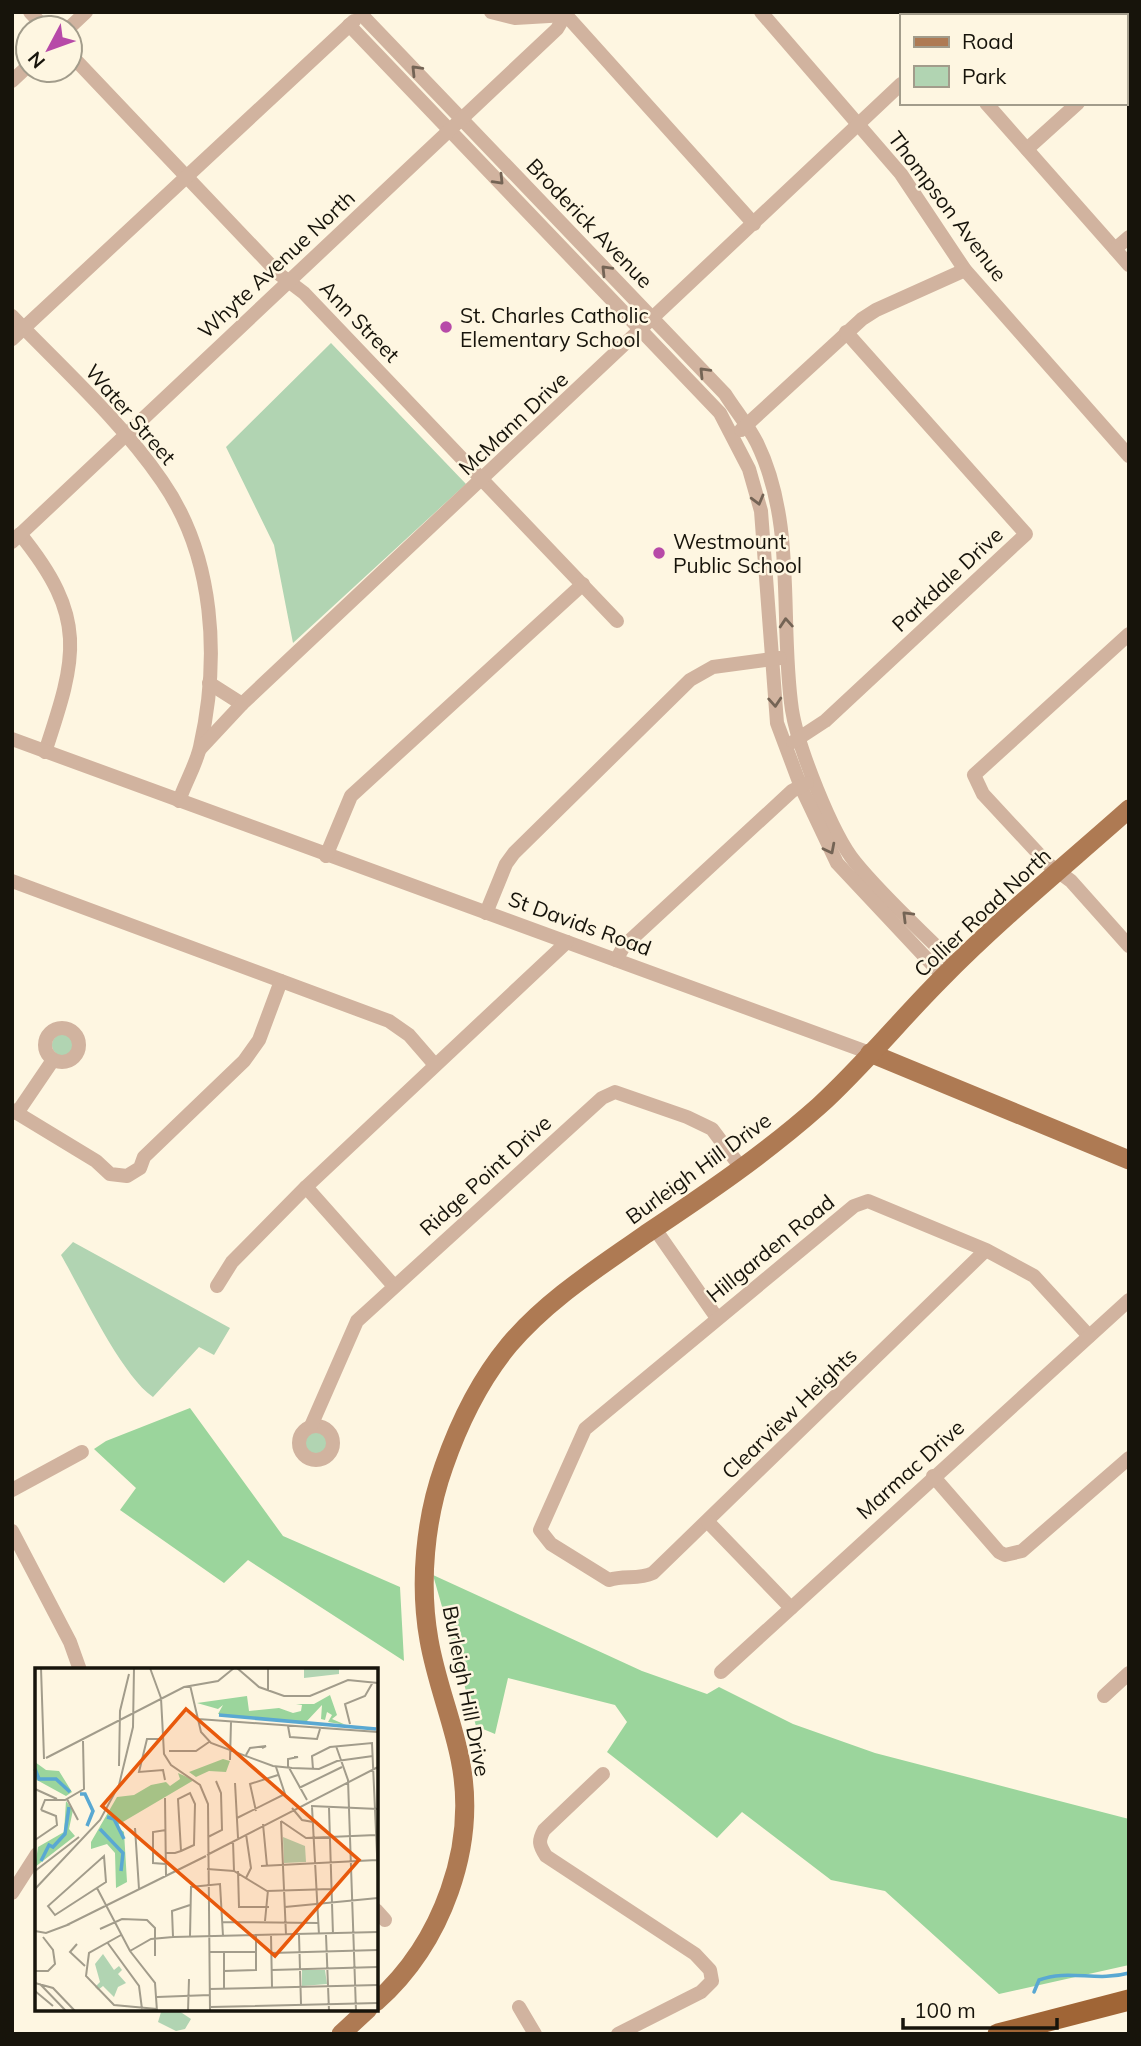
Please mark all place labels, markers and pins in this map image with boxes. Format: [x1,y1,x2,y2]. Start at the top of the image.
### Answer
place label: St. Charles Catholic Elementary School [460,302,649,352]
marker: St. Charles Catholic Elementary School [438,319,454,335]
place label: Westmount Public School [673,528,802,578]
marker: Westmount Public School [651,545,667,561]

